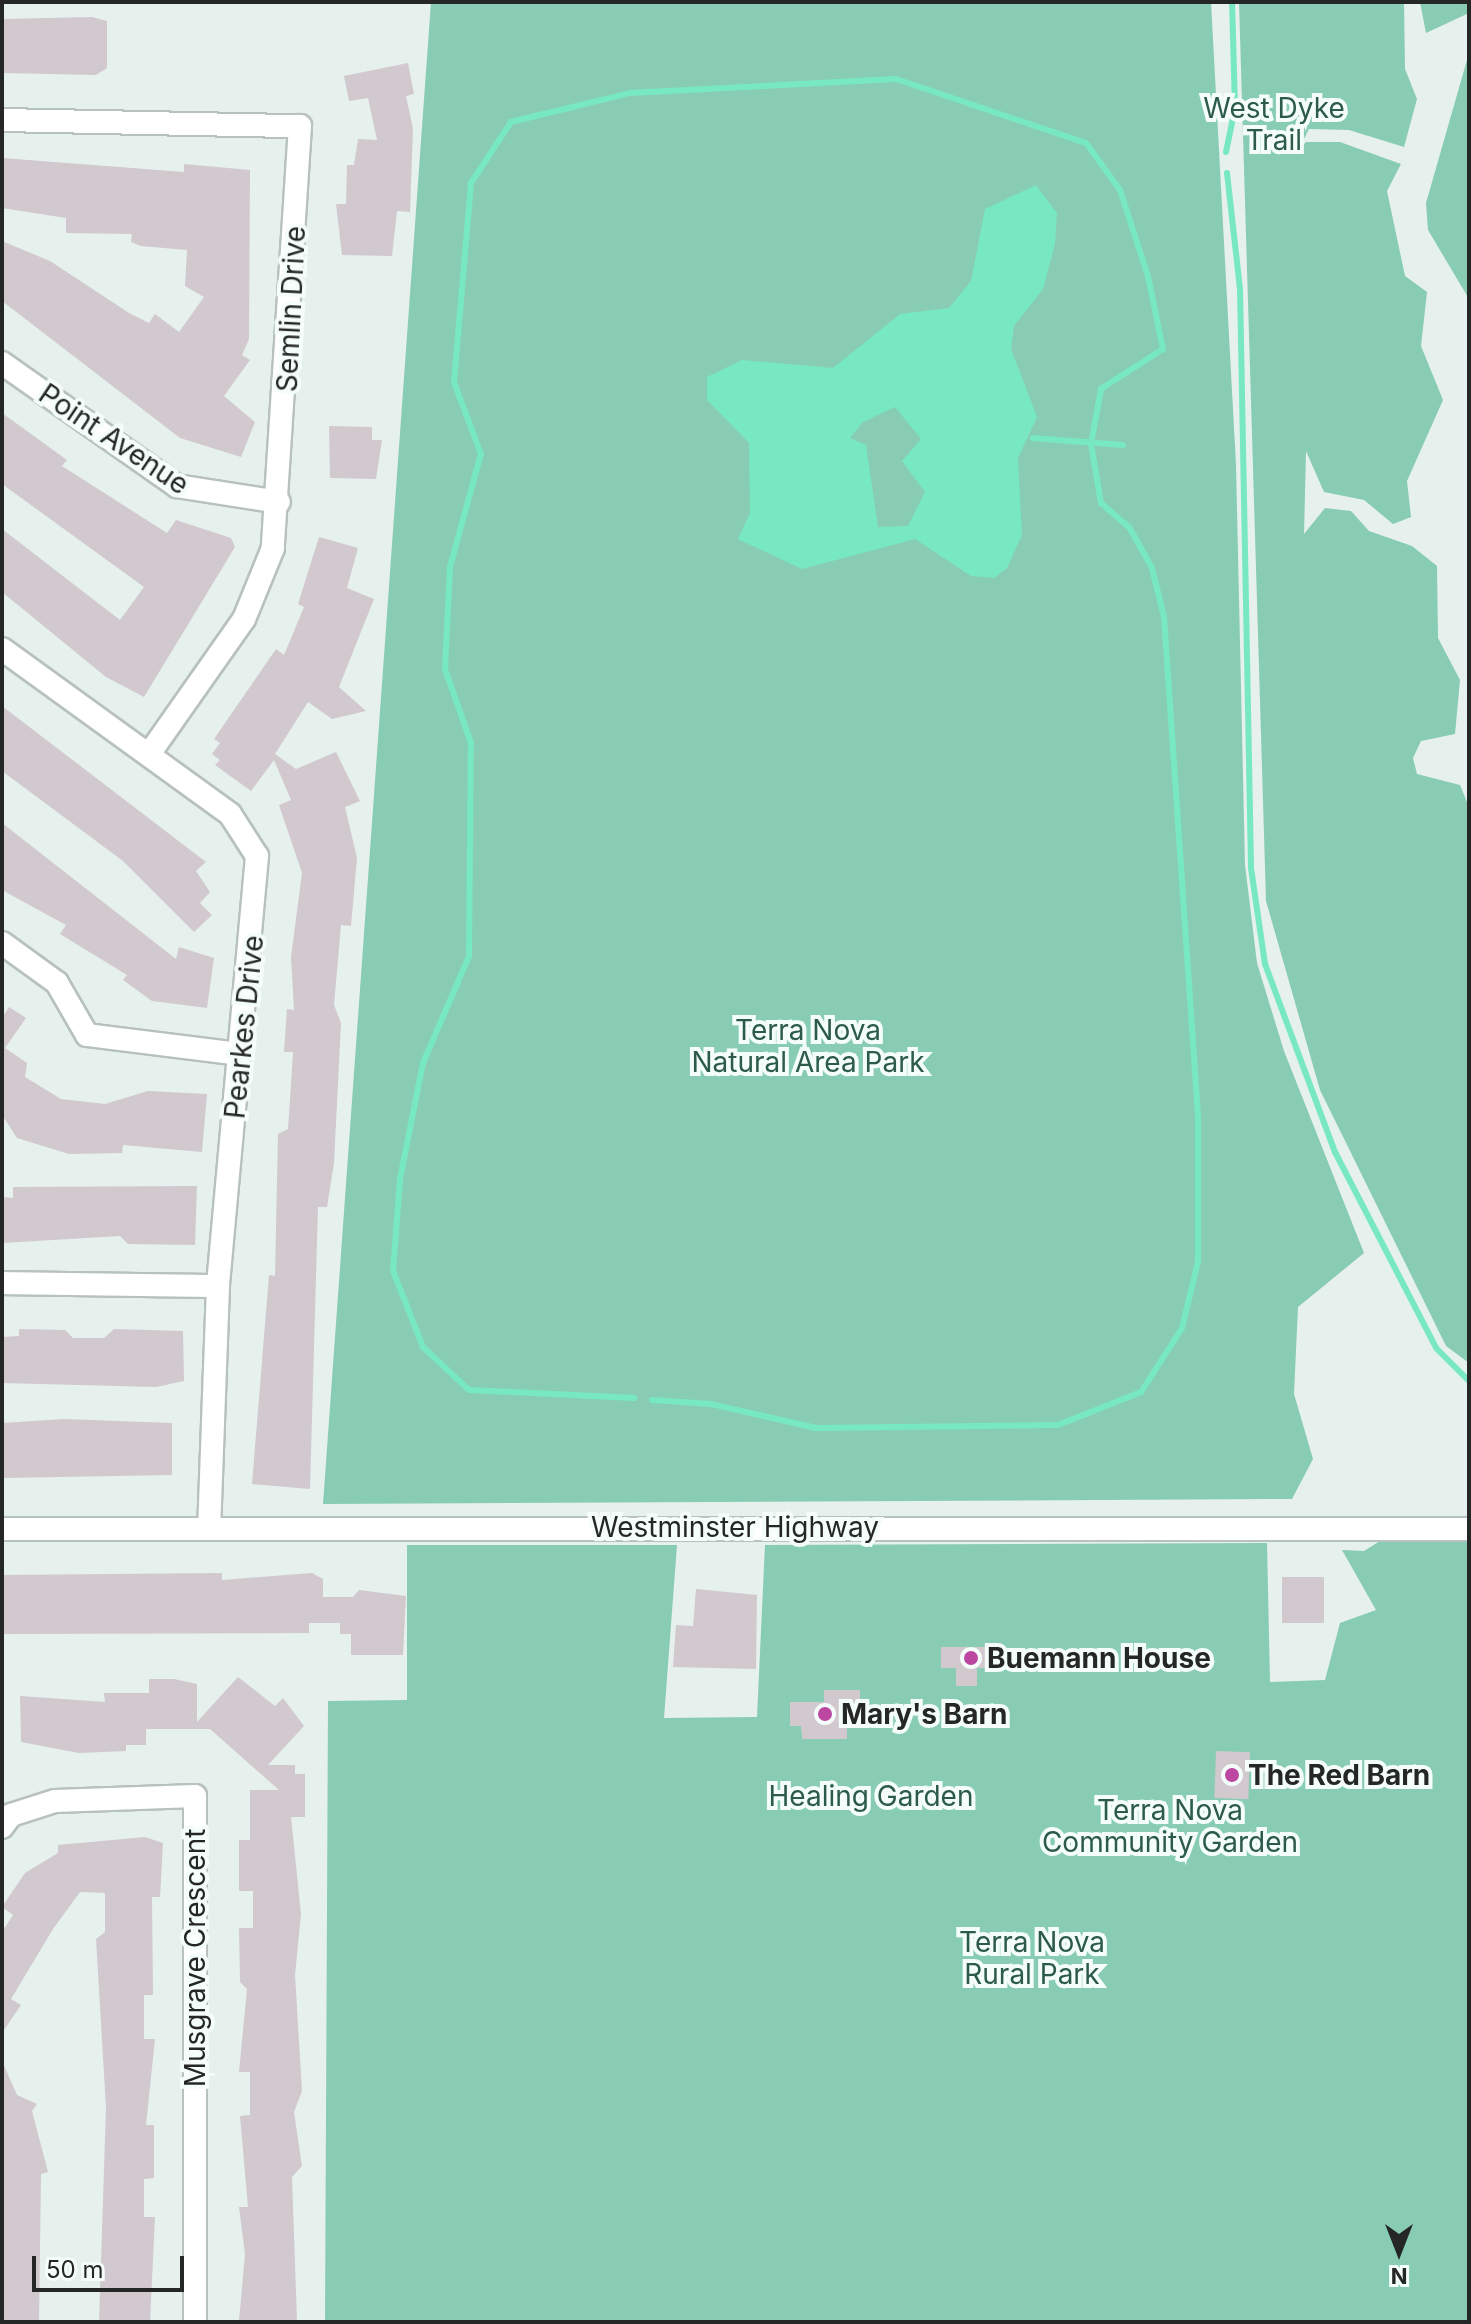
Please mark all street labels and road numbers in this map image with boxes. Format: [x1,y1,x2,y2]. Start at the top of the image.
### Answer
street label: Semlin Drive [270,225,312,393]
street label: Point Avenue [33,377,195,501]
street label: Pearkes Drive [218,934,270,1120]
street label: Westminster Highway [591,1510,879,1544]
street label: Musgrave Crescent [178,1829,212,2087]

